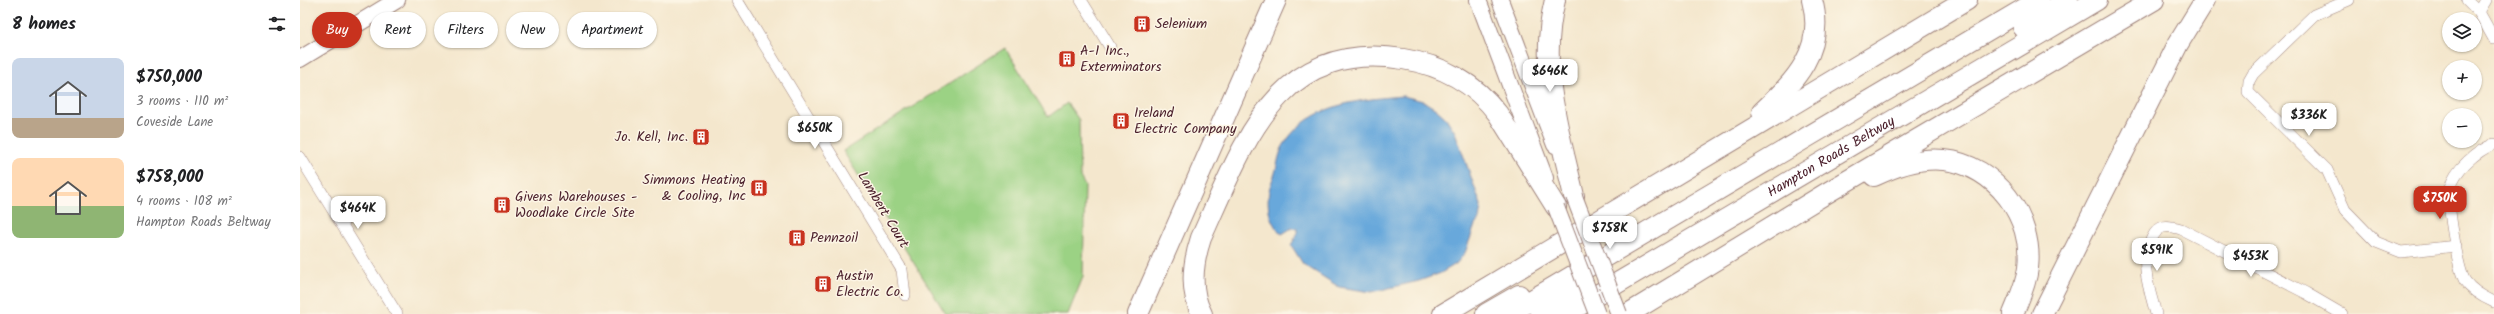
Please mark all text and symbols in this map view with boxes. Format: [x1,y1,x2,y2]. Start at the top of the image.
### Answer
text: 8 homes [12,11,76,38]
chip: Buy [312,12,362,48]
chip: Rent [370,12,426,48]
chip: Filters [434,12,498,48]
chip: New [506,12,559,48]
chip: Apartment [567,12,657,48]
map controls [2442,12,2482,148]
button: layers [2442,12,2482,52]
icon: filters [266,13,288,35]
place label: Selenium [1155,13,1207,35]
building icon: Selenium [1132,14,1152,34]
place label: A-1 Inc., Exterminators [1080,40,1161,78]
building icon: A-1 Inc., Exterminators [1057,49,1077,69]
pin: $646K [1522,59,1578,93]
button: + [2442,60,2482,100]
text: $646K [1532,61,1568,82]
text: $750,000 [136,64,202,91]
icon: home [44,74,92,122]
text: 3 rooms · 110 m² [136,91,228,112]
place label: Ireland Electric Company [1134,102,1237,140]
pin: $336K [2281,103,2337,137]
text: $336K [2291,105,2327,126]
button: − [2442,108,2482,148]
street label: Hampton Roads Beltway [1763,110,1900,203]
building icon: Ireland Electric Company [1111,111,1131,131]
text: Coveside Lane [136,112,213,133]
pin: $650K [787,116,843,150]
text: $650K [797,118,833,139]
place label: Jo. Kell, Inc. [615,126,688,148]
building icon: Jo. Kell, Inc. [691,127,711,147]
text: $758,000 [136,164,203,191]
street label: Lambert Court [851,167,915,253]
place label: Simmons Heating & Cooling, Inc [642,169,746,207]
icon: home [44,174,92,222]
building icon: Simmons Heating & Cooling, Inc [749,178,769,198]
place label: Givens Warehouses - Woodlake Circle Site [515,186,637,224]
pin: $750K [2412,186,2468,220]
text: $750K [2423,188,2457,209]
text: 4 rooms · 108 m² [136,191,232,212]
building icon: Givens Warehouses - Woodlake Circle Site [492,195,512,215]
pin: $464K [330,196,386,230]
text: $464K [340,198,376,219]
text: Hampton Roads Beltway [136,212,271,233]
pin: $758K [1582,216,1638,250]
text: $758K [1592,218,1628,239]
place label: Pennzoil [810,227,859,249]
building icon: Pennzoil [787,228,807,248]
pin: $591K [2129,238,2185,272]
text: $591K [2141,240,2173,261]
pin: $453K [2223,244,2279,278]
text: $453K [2233,246,2269,267]
place label: Austin Electric Co. [836,265,903,303]
building icon: Austin Electric Co. [813,274,833,294]

